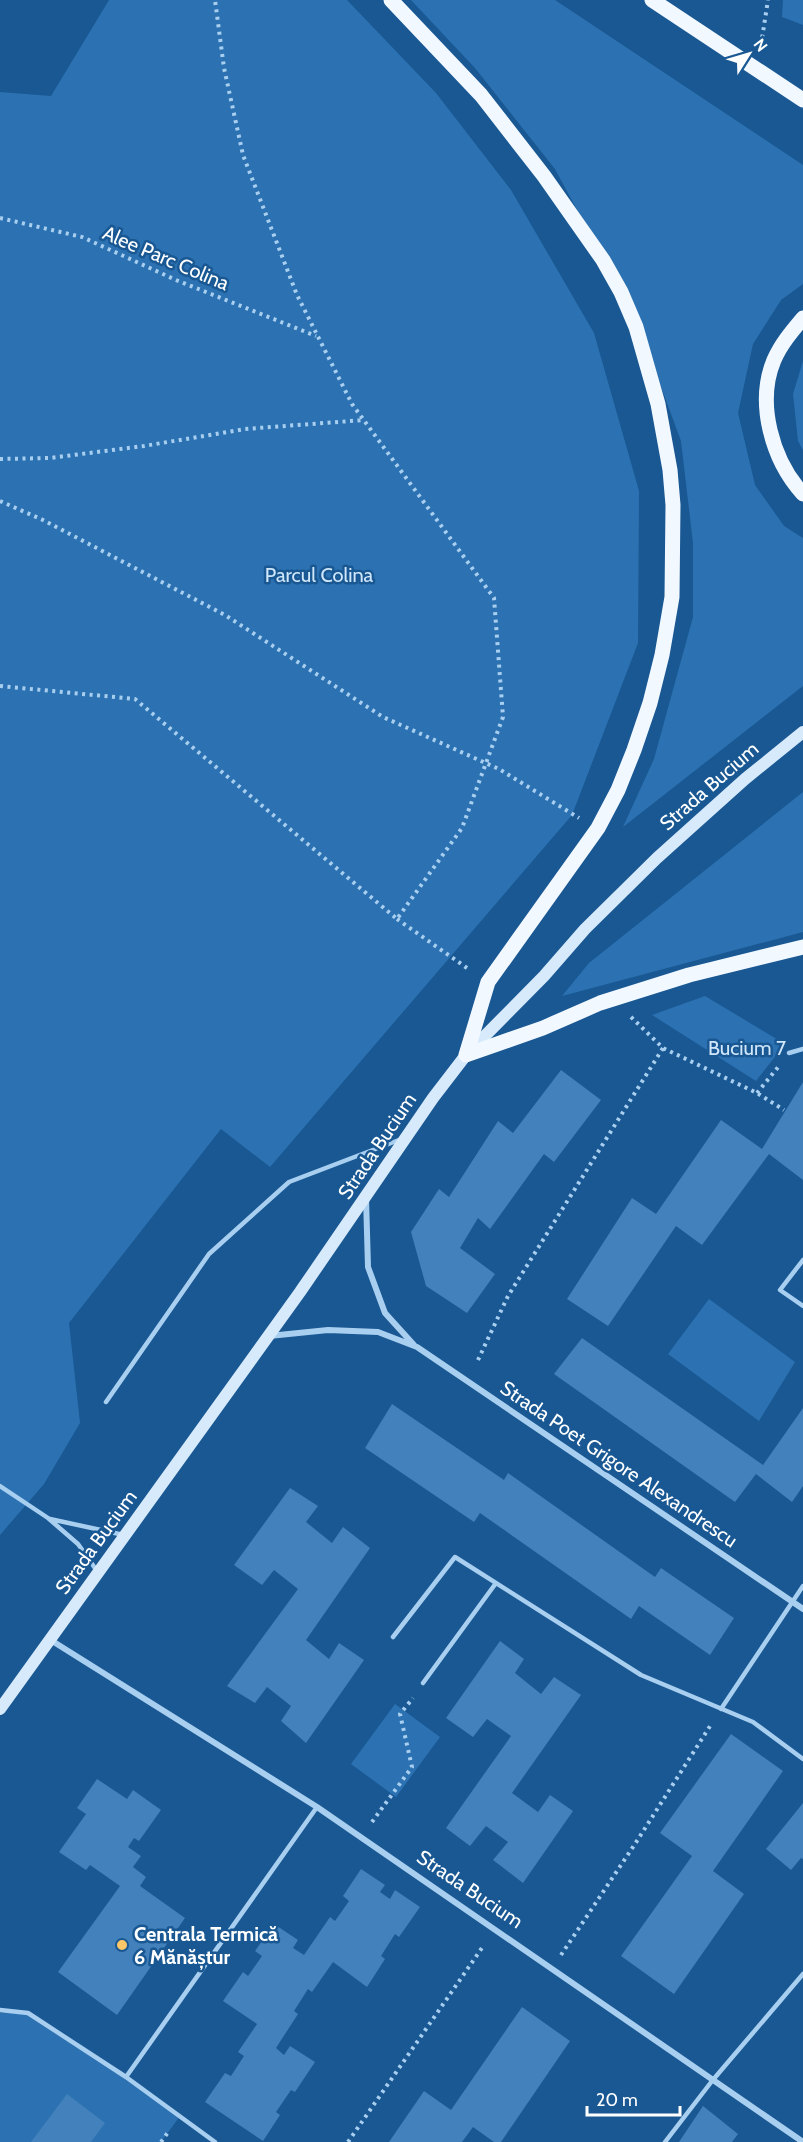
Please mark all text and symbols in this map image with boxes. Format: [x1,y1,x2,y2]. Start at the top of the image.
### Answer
north arrow [719,24,779,84]
text: N [750,35,772,56]
street label: Alee Parc Colina [99,221,233,296]
park label: Parcul Colina [265,563,374,587]
street label: Strada Bucium [655,737,763,835]
park label: Bucium 7 [708,1036,786,1060]
street label: Strada Bucium [333,1088,421,1204]
street label: Strada Poet Grigore Alexandrescu [496,1376,742,1552]
street label: Strada Bucium [50,1485,142,1599]
street label: Strada Bucium [412,1845,528,1933]
place label: Centrala Termică 6 Mănăștur [134,1922,278,1970]
marker: Centrala Termică 6 Mănăștur [115,1938,129,1952]
scale bar [587,2079,680,2117]
text: 20 m [596,2089,638,2111]

